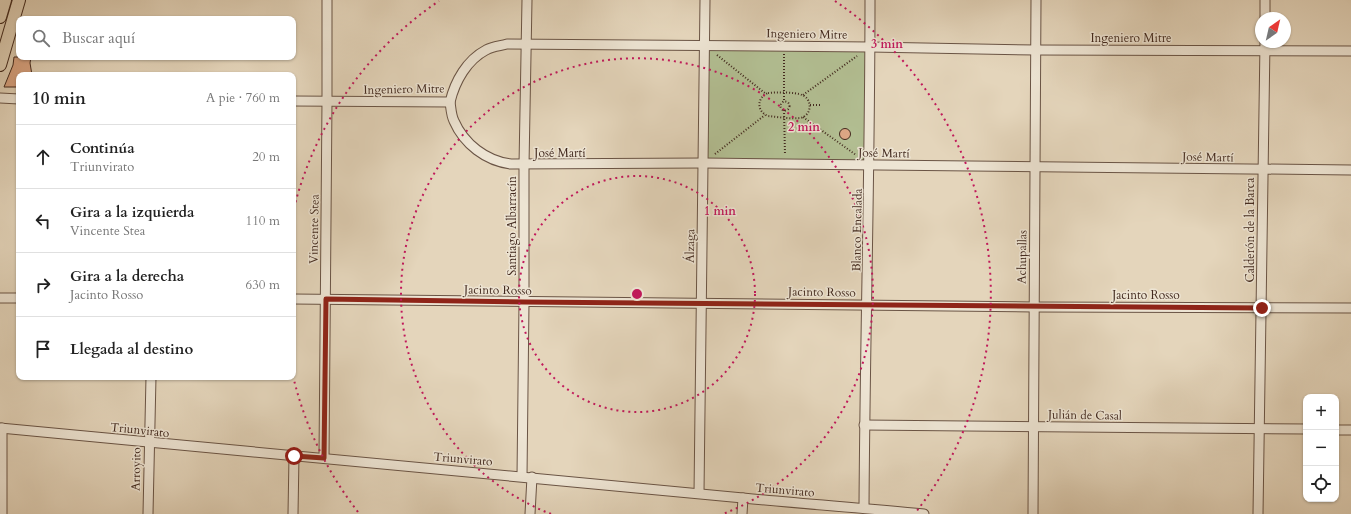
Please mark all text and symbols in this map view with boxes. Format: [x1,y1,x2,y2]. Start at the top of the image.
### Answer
north arrow [1255,12,1291,48]
search box [16,16,296,60]
street label: Ingeniero Mitre [766,25,848,43]
icon: search [30,27,52,49]
text: Buscar aquí [62,28,135,48]
street label: Ingeniero Mitre [1090,30,1172,46]
text: 3 min [871,36,903,52]
street label: Ingeniero Mitre [363,80,445,98]
text: 10 min [32,87,86,110]
text: A pie · 760 m [206,89,280,107]
text: 2 min [788,119,820,135]
text: Continúa [70,138,135,158]
street label: José Martí [532,145,586,161]
street label: José Martí [856,145,910,161]
icon: ahead [32,146,54,168]
text: 20 m [252,148,280,166]
street label: José Martí [1180,149,1234,165]
text: Triunvirato [70,158,134,176]
street label: Santiago Albarracín [504,176,520,276]
street label: Calderón de la Barca [1242,177,1258,283]
street label: Blanco Encalada [848,188,866,272]
street label: Vincente Stea [305,193,323,264]
text: Gira a la izquierda [70,202,194,222]
text: 1 min [704,203,736,219]
icon: left [32,210,54,232]
text: 110 m [246,212,280,230]
text: Vincente Stea [70,222,145,240]
street label: Álzaga [681,228,698,263]
street label: Achupallas [1014,230,1030,284]
text: Gira a la derecha [70,266,184,286]
icon: right [32,274,54,296]
text: 630 m [246,276,280,294]
street label: Jacinto Rosso [462,281,533,299]
street label: Jacinto Rosso [786,283,857,301]
text: Jacinto Rosso [70,286,143,304]
centre of rings [630,287,644,301]
street label: Jacinto Rosso [1110,287,1180,303]
route end [1253,299,1271,317]
icon: arrive [32,338,54,360]
text: Llegada al destino [70,339,193,359]
map controls [1303,394,1339,502]
button: + [1303,394,1339,430]
street label: Julián de Casal [1046,406,1122,424]
street label: Triunvirato [110,419,171,441]
button: − [1303,430,1339,466]
street label: Arroyito [128,446,144,491]
route start [285,447,303,465]
street label: Triunvirato [433,448,494,470]
button: locate [1303,466,1339,502]
street label: Triunvirato [755,479,816,501]

